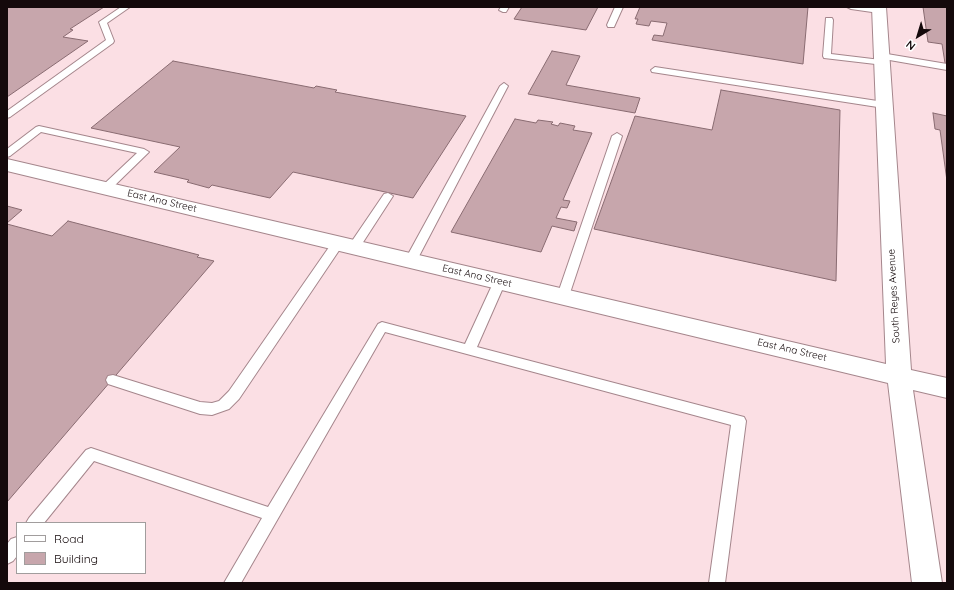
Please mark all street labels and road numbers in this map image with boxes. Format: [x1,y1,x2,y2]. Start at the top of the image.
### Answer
street label: East Ana Street [126,187,198,215]
street label: South Reyes Avenue [886,249,902,343]
street label: East Ana Street [441,262,513,290]
street label: East Ana Street [756,336,828,364]

